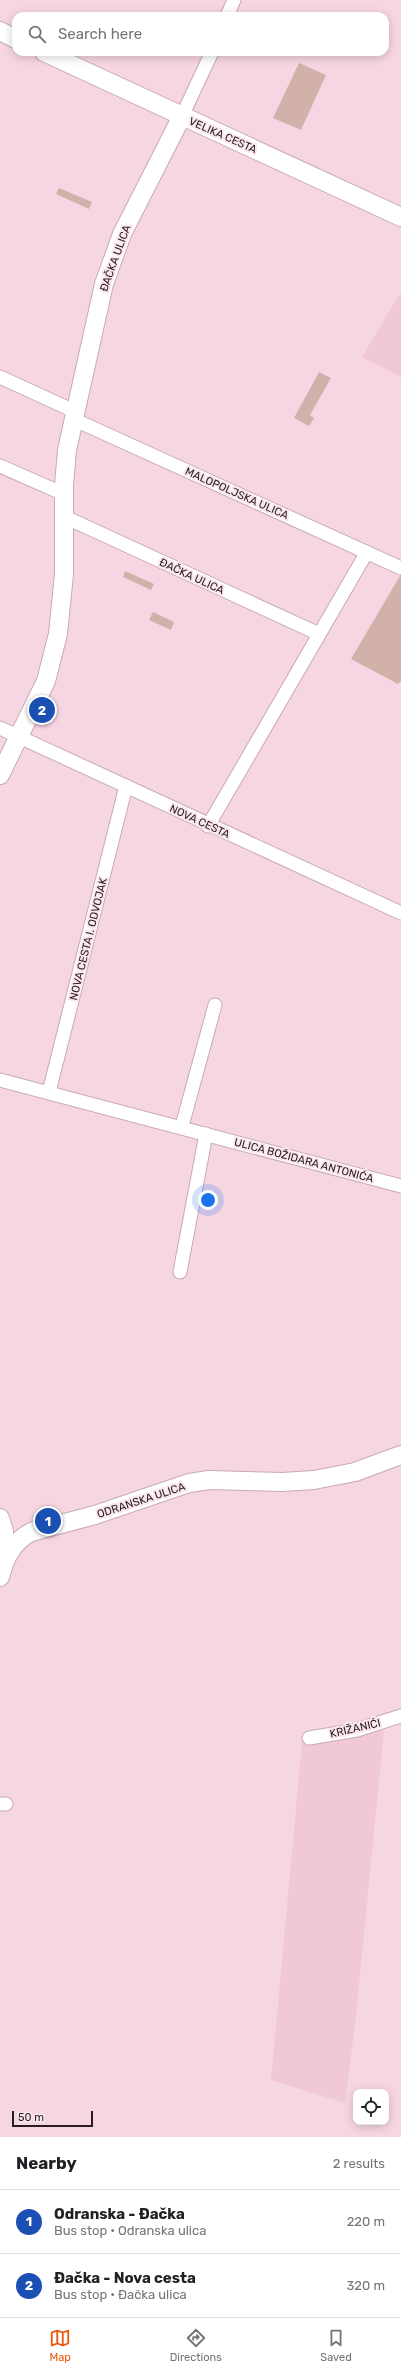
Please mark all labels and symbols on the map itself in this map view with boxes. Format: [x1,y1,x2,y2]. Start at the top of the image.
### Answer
street label: VELIKA CESTA [187,115,259,157]
street label: ĐAČKA ULICA [97,222,134,293]
street label: MALOPOLJSKA ULICA [183,465,291,522]
street label: ĐAČKA ULICA [157,556,227,597]
pin: 2 [29,695,55,725]
street label: NOVA CESTA [168,802,233,841]
street label: NOVA CESTA I. ODVOJAK [67,876,110,1002]
street label: ULICA BOŽIDARA ANTONIĆA [233,1136,376,1186]
your location [198,1190,218,1210]
street label: ODRANSKA ULICA [95,1480,188,1521]
pin: 1 [35,1506,61,1536]
street label: KRIŽANIĆI [328,1716,382,1741]
scale bar [12,2109,93,2128]

